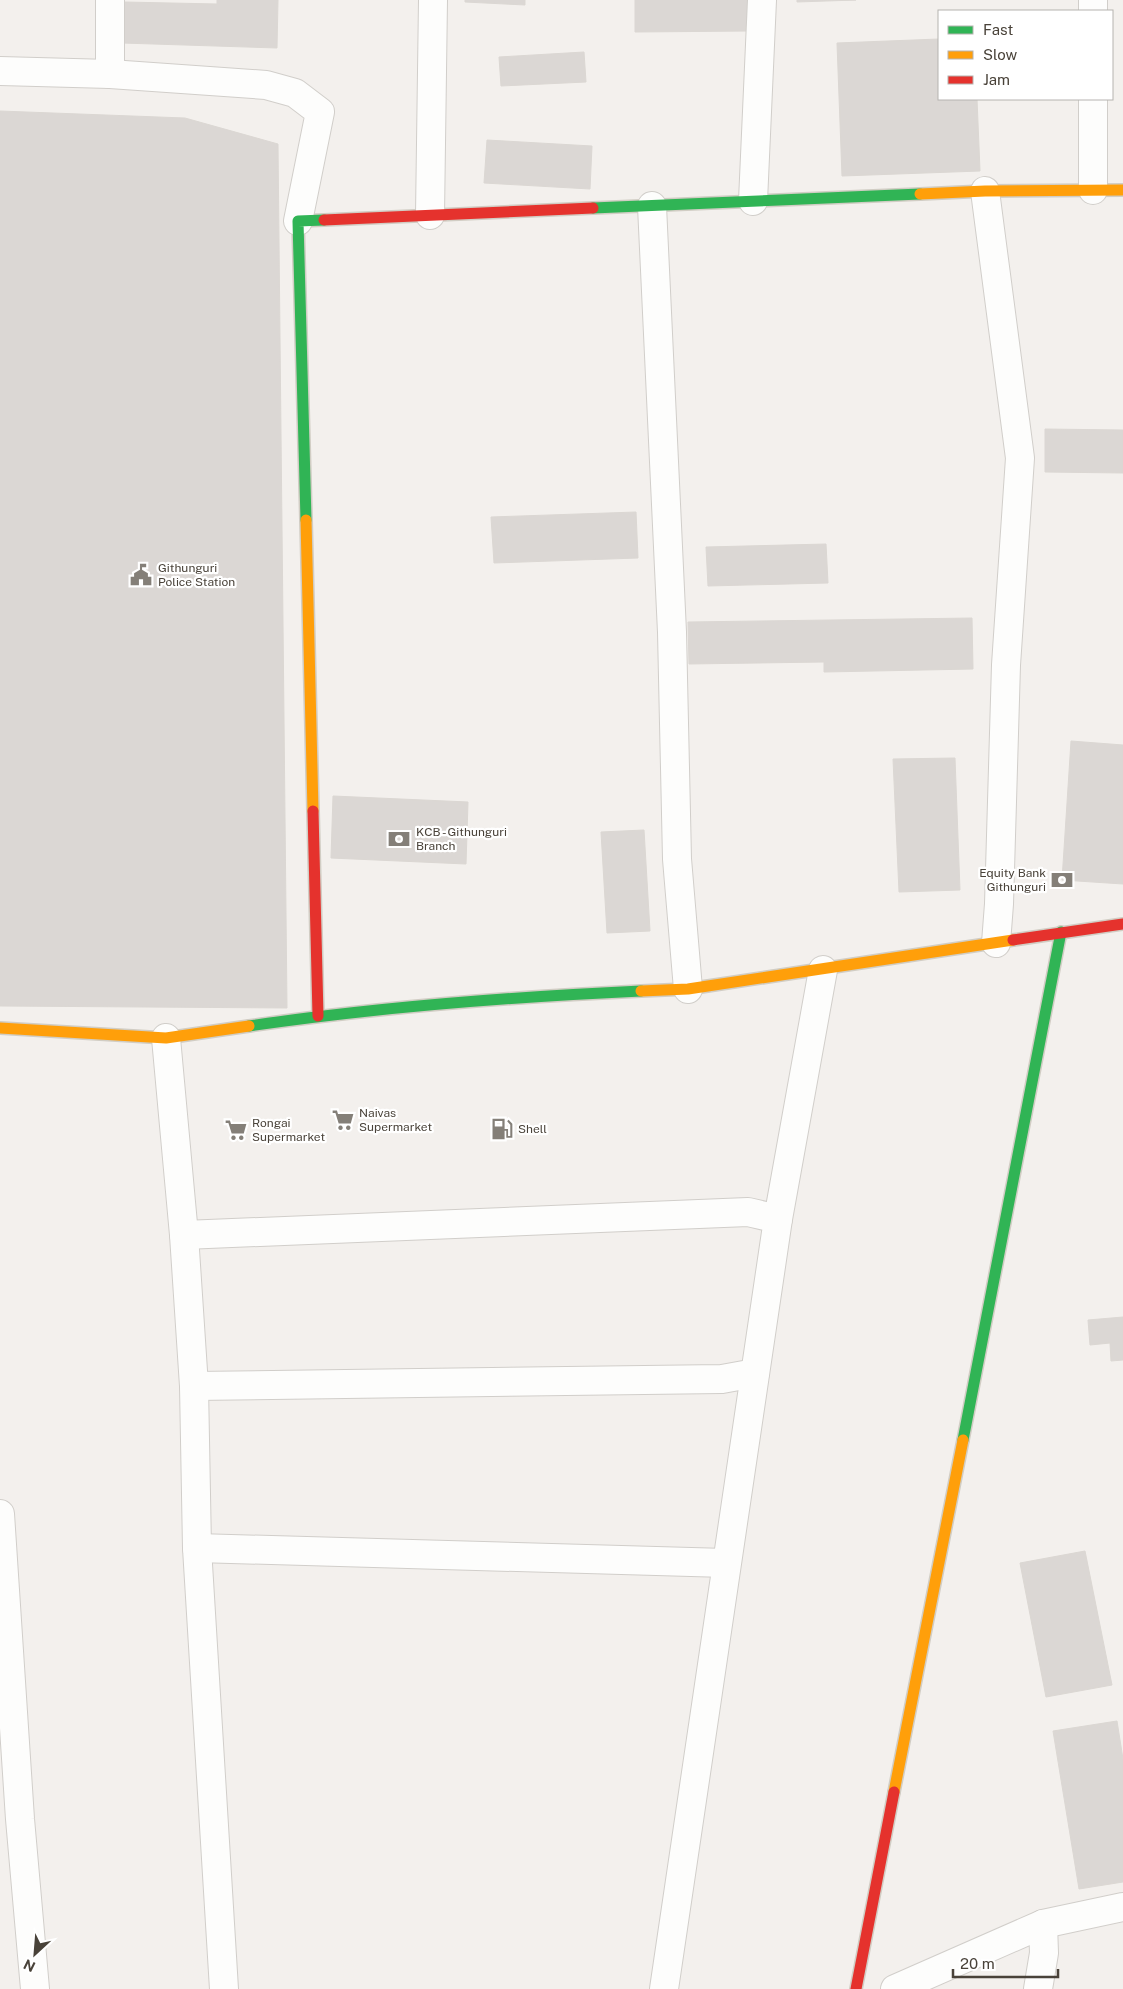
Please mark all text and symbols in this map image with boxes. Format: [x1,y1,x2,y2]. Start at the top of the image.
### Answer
legend [938,10,1113,100]
text: Fast [983,21,1013,38]
text: Slow [983,46,1018,63]
text: Jam [983,71,1010,88]
place label: Githunguri Police Station [158,561,235,589]
public building icon: Githunguri Police Station [128,562,154,588]
place label: KCB - Githunguri Branch [416,825,507,853]
bank icon: KCB - Githunguri Branch [386,826,412,852]
place label: Equity Bank Githunguri [979,866,1046,894]
bank icon: Equity Bank Githunguri [1049,867,1075,893]
place label: Naivas Supermarket [359,1106,432,1134]
supermarket icon: Naivas Supermarket [330,1107,356,1133]
place label: Rongai Supermarket [252,1116,325,1144]
fuel station icon: Shell [489,1116,515,1142]
supermarket icon: Rongai Supermarket [223,1117,249,1143]
place label: Shell [518,1122,547,1136]
north arrow [10,1929,60,1979]
scale bar [953,1946,1058,1978]
text: 20 m [960,1955,995,1972]
text: N [21,1956,38,1975]

